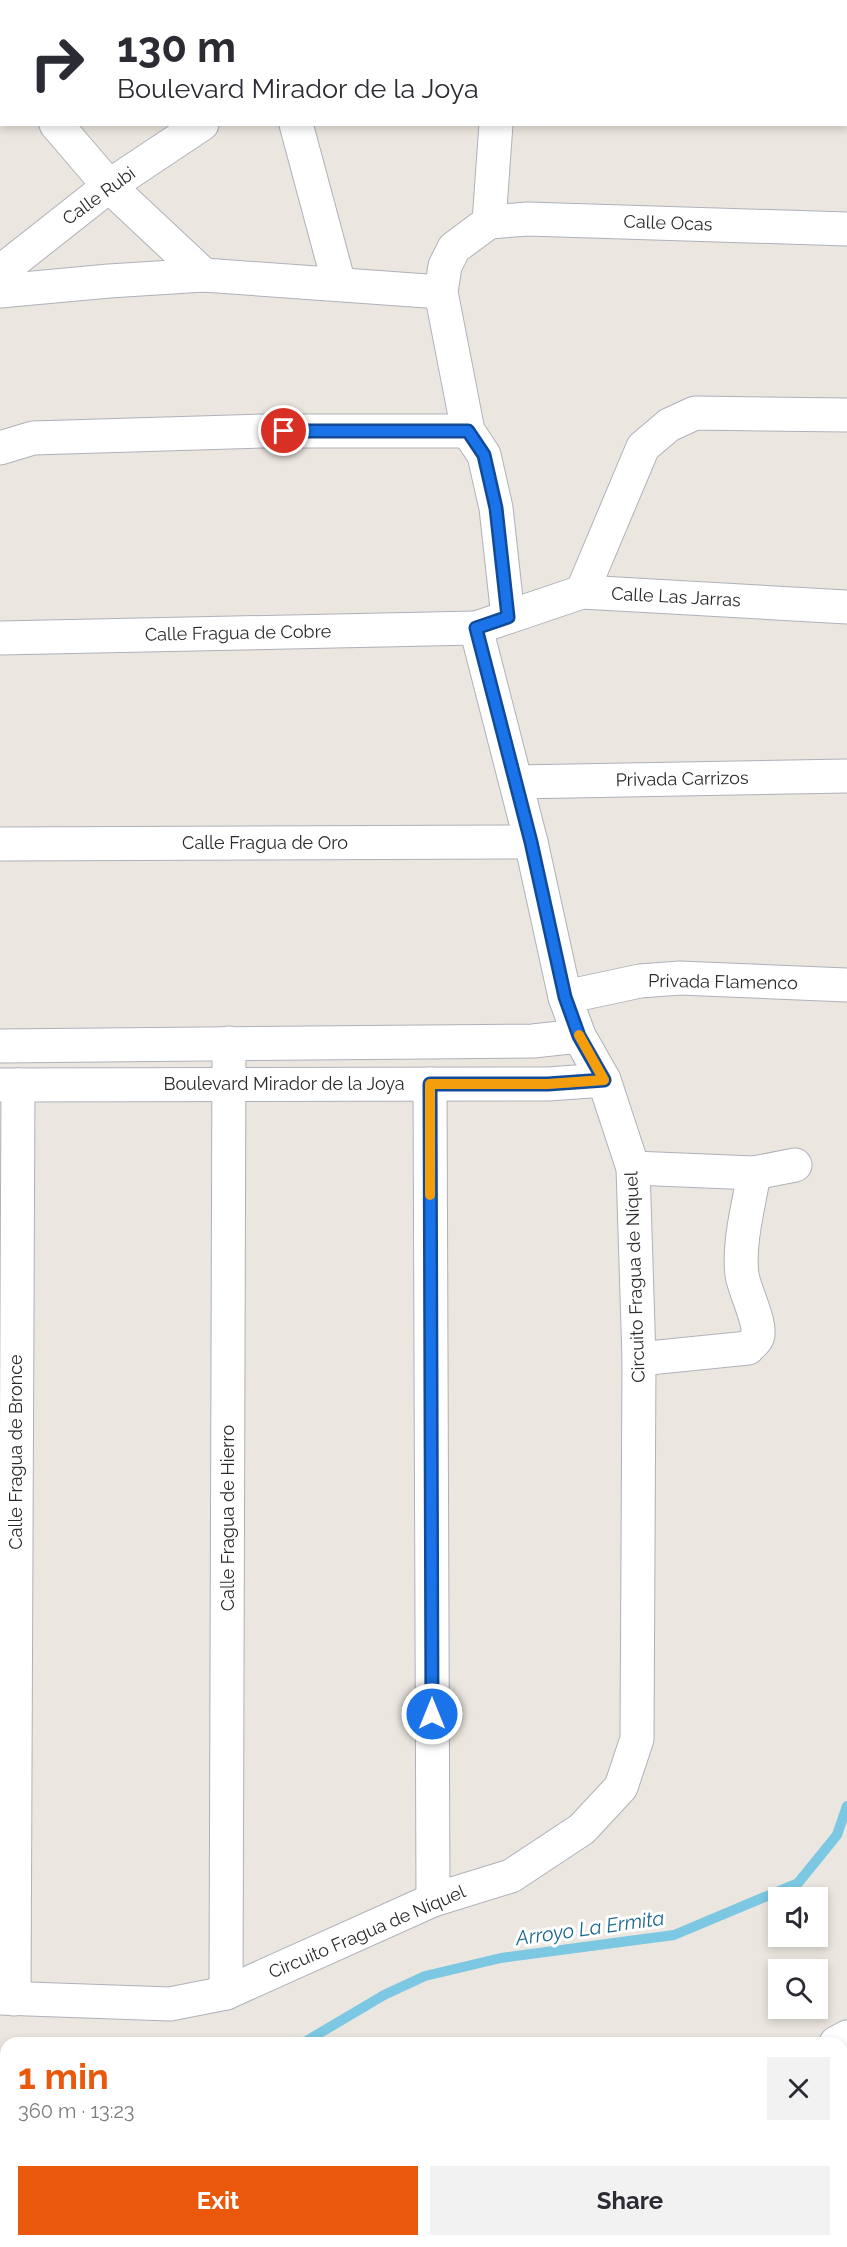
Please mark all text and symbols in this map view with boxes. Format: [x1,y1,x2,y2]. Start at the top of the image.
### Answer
text: 130 m [117,23,236,72]
icon: right [18,24,96,102]
text: Boulevard Mirador de la Joya [117,73,479,104]
street label: Calle Rubi [58,162,139,229]
street label: Calle Ocas [623,210,713,235]
pin [258,405,309,456]
icon: arrive [267,414,300,447]
street label: Calle Las Jarras [611,583,742,610]
street label: Calle Fragua de Cobre [145,620,332,645]
street label: Privada Carrizos [615,767,749,790]
street label: Calle Fragua de Oro [182,832,348,853]
street label: Privada Flamenco [648,970,798,993]
street label: Boulevard Mirador de la Joya [163,1073,405,1094]
street label: Circuito Fragua de Níquel [620,1171,649,1383]
street label: Calle Fragua de Bronce [5,1354,26,1550]
street label: Calle Fragua de Hierro [217,1424,238,1611]
position arrow [400,1682,464,1746]
street label: Circuito Fragua de Níquel [265,1880,468,1983]
map controls [768,1887,828,2019]
button: sound [768,1887,828,1947]
water label: Arroyo La Ermita [513,1906,666,1950]
button: search [768,1959,828,2019]
text: 1 min [18,2055,109,2097]
button: close [767,2057,830,2120]
text: 360 m · 13:23 [18,2099,135,2123]
button: Exit [18,2166,418,2235]
button: Share [430,2166,830,2235]

